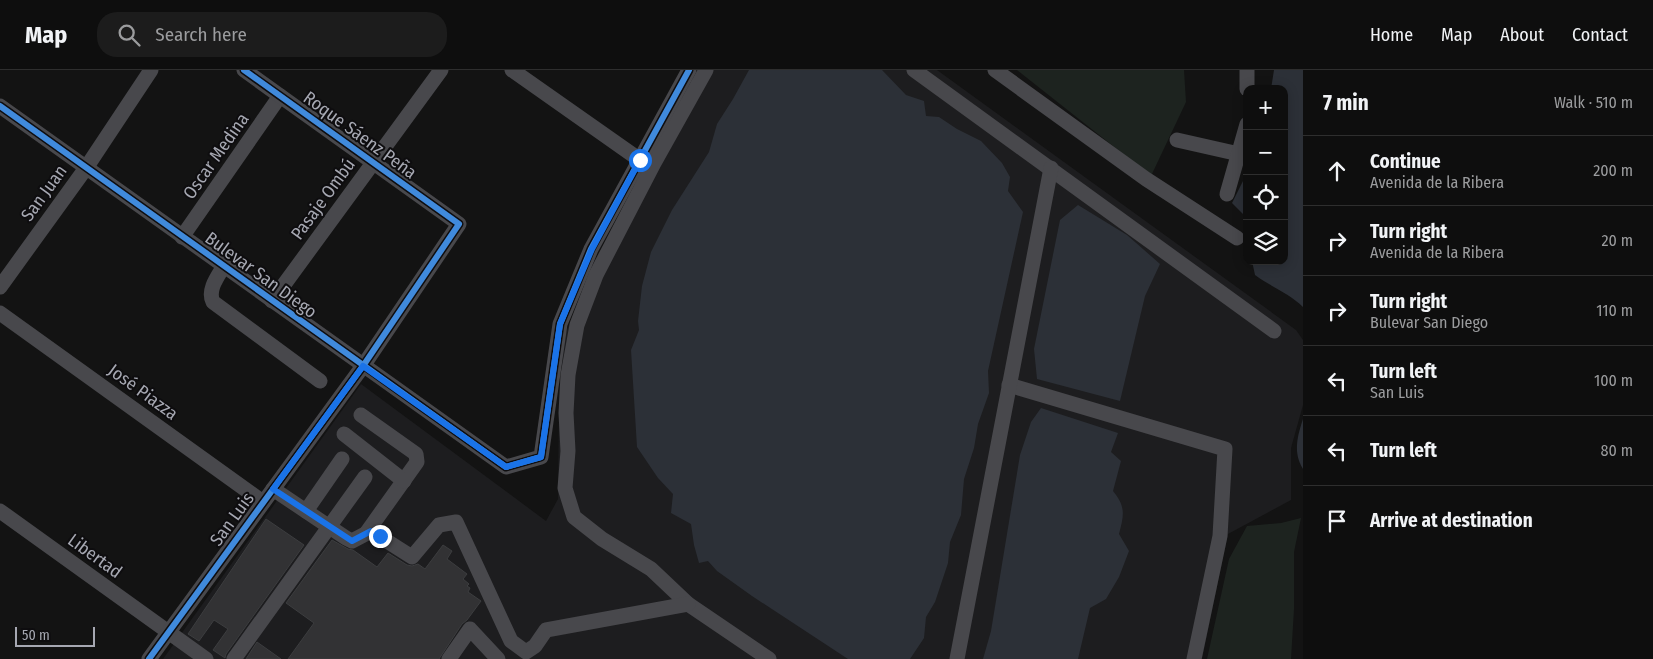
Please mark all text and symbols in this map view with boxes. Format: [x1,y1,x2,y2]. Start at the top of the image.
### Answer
search box [97,12,447,57]
text: Map [25,21,67,49]
icon: search [115,21,143,49]
text: Search here [155,23,247,46]
text: Home [1370,24,1413,46]
text: Map [1441,24,1472,46]
text: About [1500,24,1544,46]
text: Contact [1572,24,1628,46]
map controls [1243,85,1288,265]
button: + [1243,85,1288,130]
street label: Roque Sáenz Peña [299,87,421,184]
text: 7 min [1323,90,1369,116]
text: Walk · 510 m [1554,93,1633,112]
street label: Oscar Medina [178,109,254,203]
button: − [1243,130,1288,175]
route start [629,149,652,172]
text: Continue [1370,150,1441,173]
street label: Pasaje Ombú [286,154,360,244]
icon: ahead [1323,157,1351,185]
street label: San Juan [16,161,72,225]
text: 200 m [1593,161,1633,180]
text: Avenida de la Ribera [1370,173,1504,192]
button: locate [1243,175,1288,220]
button: layers [1243,220,1288,265]
text: Turn right [1370,220,1447,243]
street label: Bulevar San Diego [201,227,321,323]
icon: right [1323,227,1351,255]
text: 20 m [1602,231,1633,250]
text: Avenida de la Ribera [1370,243,1504,262]
text: Turn right [1370,290,1447,313]
icon: right [1323,297,1351,325]
text: 110 m [1596,301,1633,320]
text: Bulevar San Diego [1370,313,1488,332]
street label: José Piazza [104,359,182,425]
text: Turn left [1370,360,1437,383]
icon: left [1323,367,1351,395]
text: 100 m [1594,371,1633,390]
text: San Luis [1370,383,1424,402]
icon: left [1323,437,1351,465]
text: Turn left [1370,439,1437,462]
text: 80 m [1601,441,1633,460]
street label: San Luis [205,488,259,550]
icon: arrive [1323,507,1351,535]
text: Arrive at destination [1370,509,1533,532]
route end [369,525,392,548]
street label: Libertad [64,529,126,583]
scale bar [15,624,95,647]
text: 50 m [22,627,50,644]

